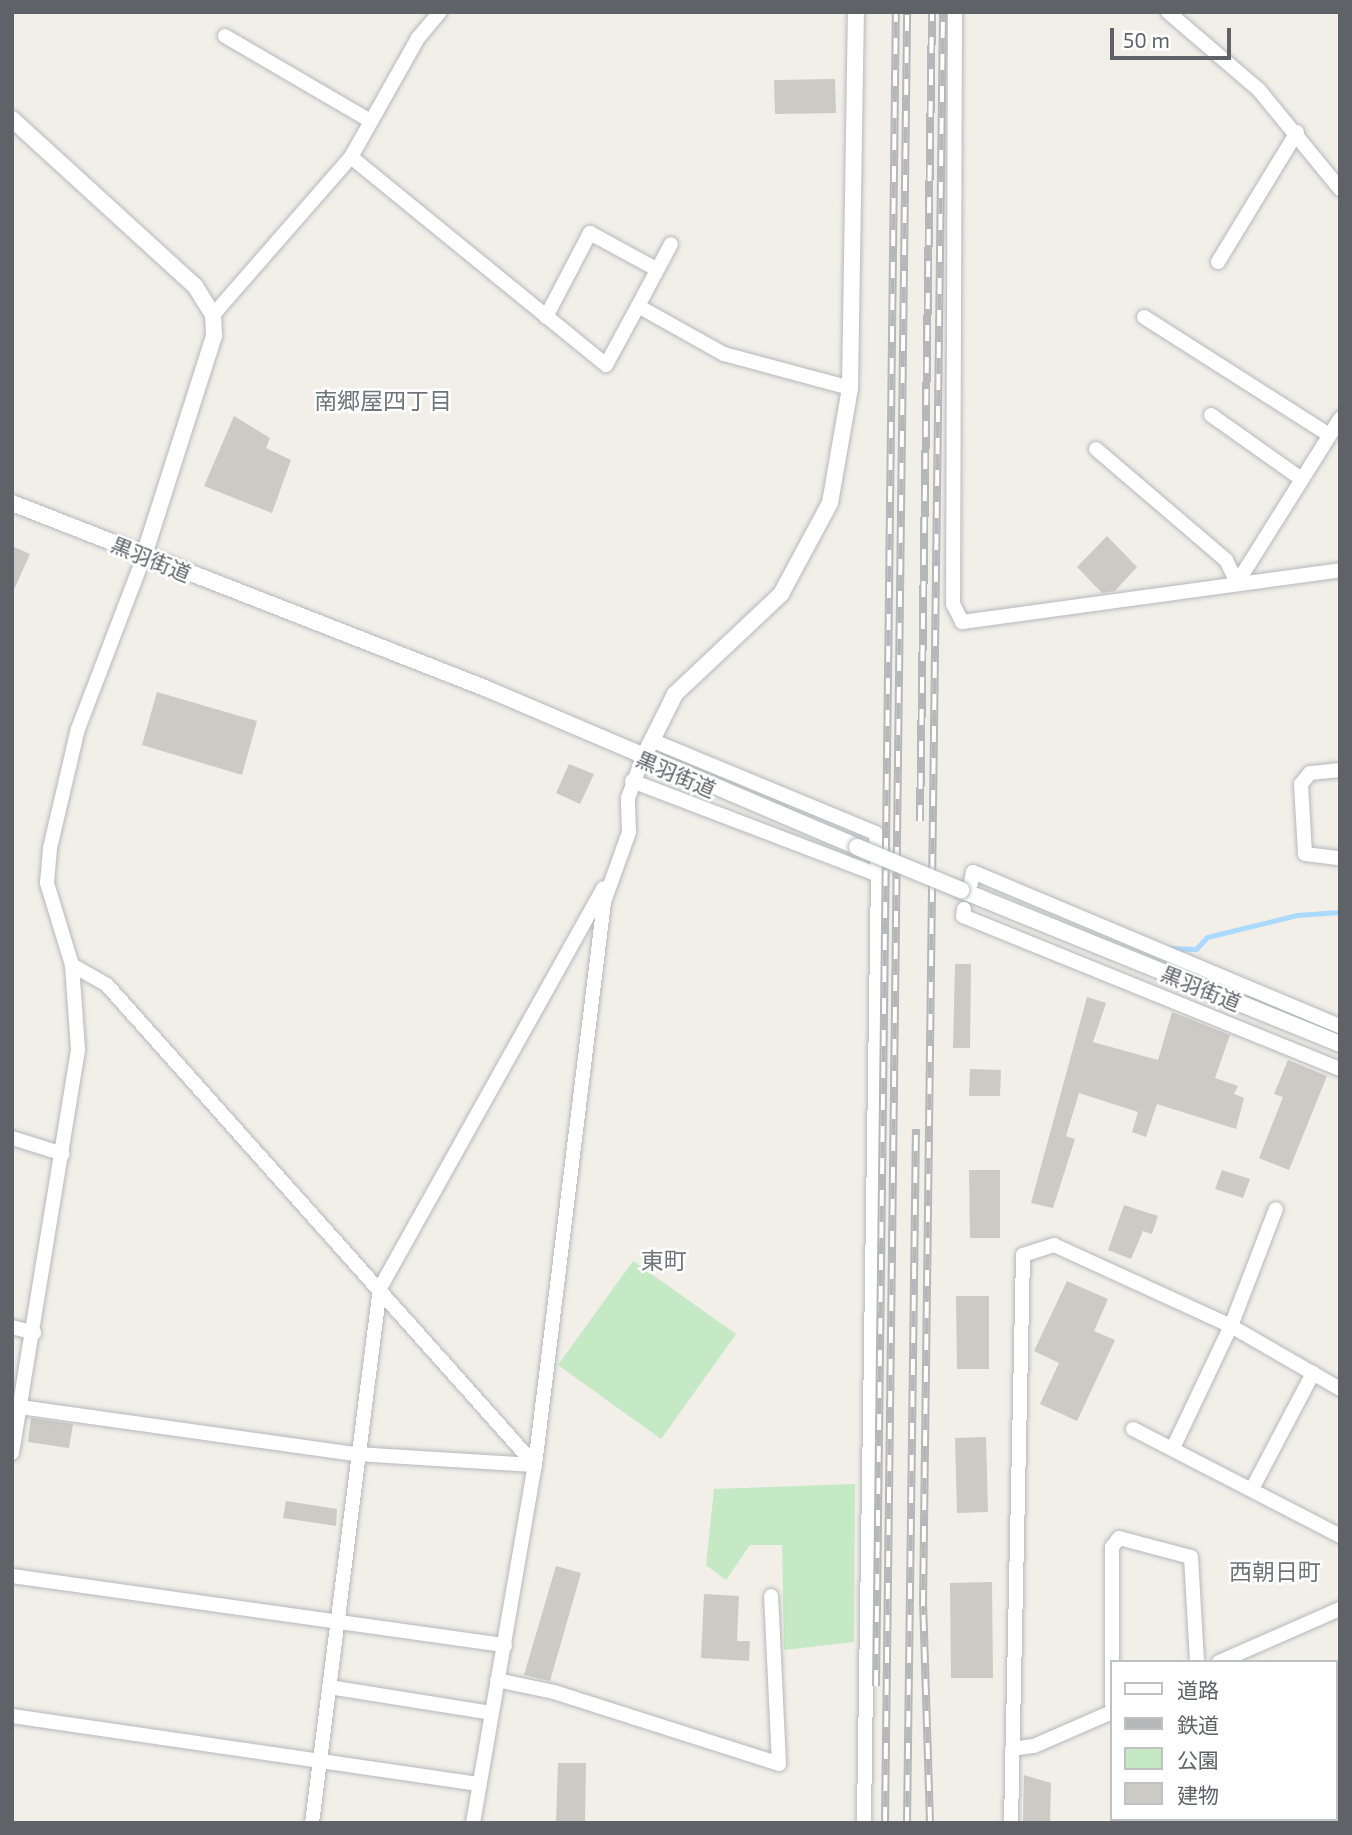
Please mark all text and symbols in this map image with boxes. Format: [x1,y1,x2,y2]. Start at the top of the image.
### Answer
scale bar [1114,14,1235,58]
text: 50 m [1123,27,1170,52]
district label: 南郷屋四丁目 [314,386,452,414]
street label: 黒羽街道 [107,532,195,586]
street label: 黒羽街道 [632,746,720,802]
street label: 黒羽街道 [1157,961,1245,1015]
district label: 東町 [641,1246,687,1274]
district label: 西朝日町 [1229,1557,1321,1585]
legend [1110,1660,1338,1821]
text: 道路 [1177,1677,1219,1702]
text: 鉄道 [1177,1712,1219,1737]
text: 公園 [1177,1747,1219,1772]
text: 建物 [1177,1782,1219,1807]

